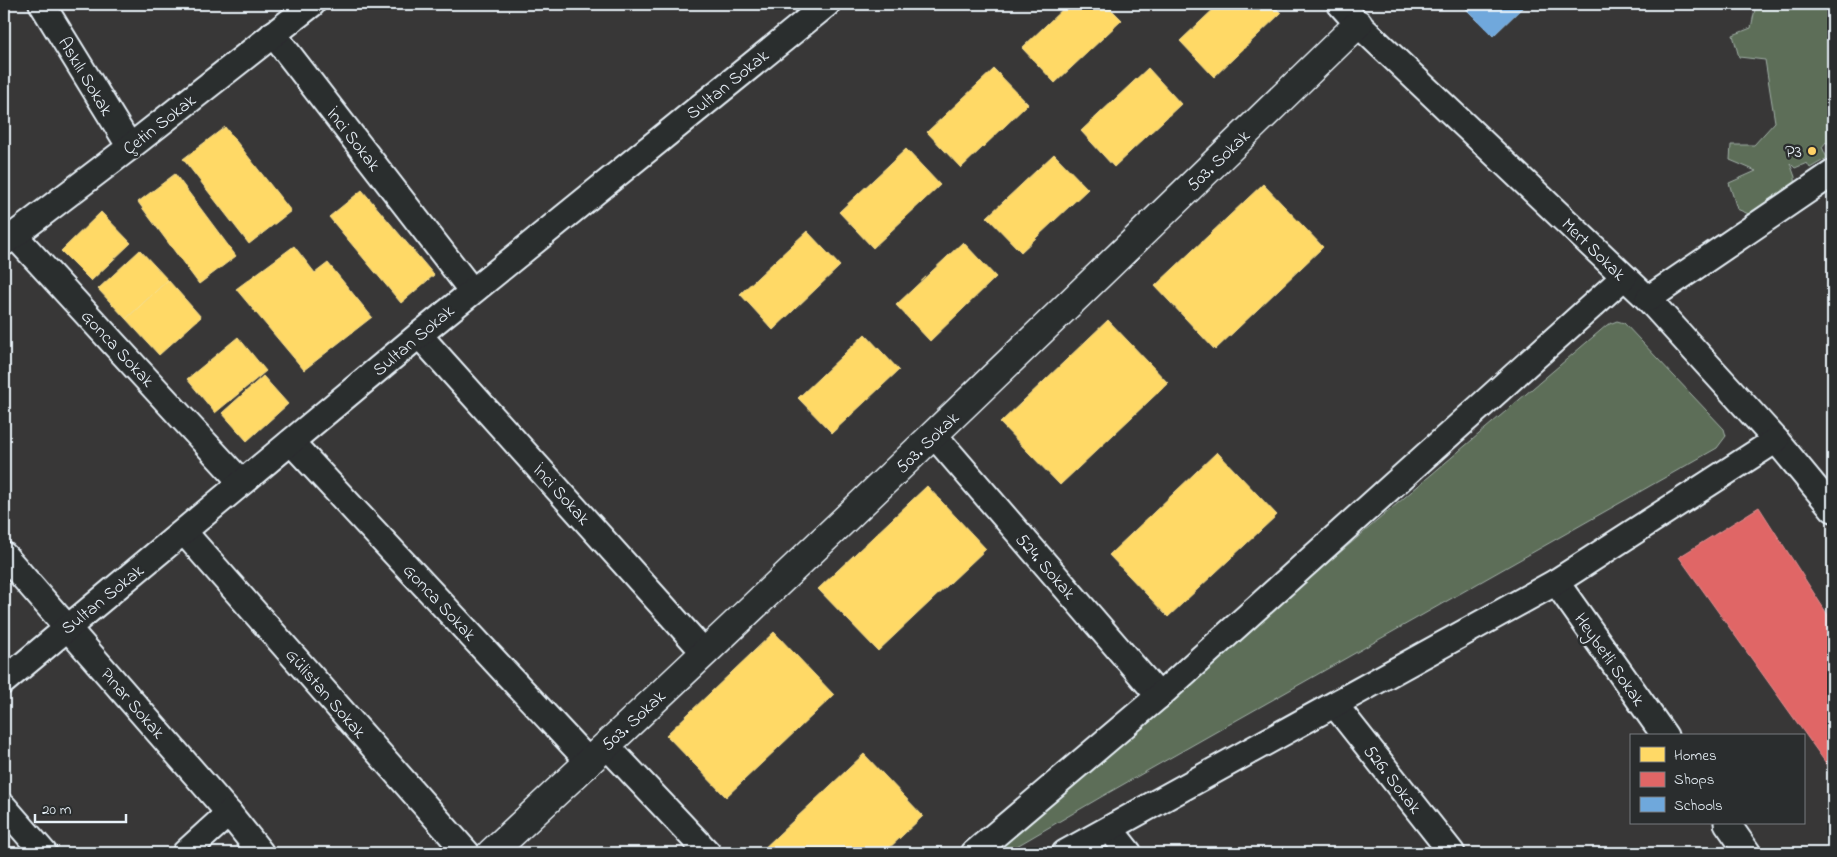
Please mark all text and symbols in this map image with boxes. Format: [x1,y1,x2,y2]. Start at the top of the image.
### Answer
street label: Askılı Sokak [50,33,118,122]
street label: Sultan Sokak [681,44,775,127]
street label: Çetin Sokak [118,89,202,162]
street label: İnci Sokak [319,103,386,178]
street label: 503. Sokak [1182,124,1257,198]
place label: P3 [1785,140,1802,166]
marker: P3 [1806,145,1818,157]
street label: Mert Sokak [1554,213,1631,288]
street label: Sultan Sokak [368,299,461,384]
street label: Gonca Sokak [74,305,159,394]
street label: 503. Sokak [891,406,966,480]
street label: İnci Sokak [526,459,595,532]
street label: 524. Sokak [1008,528,1081,606]
street label: Sultan Sokak [56,559,150,642]
street label: Gonca Sokak [396,559,481,648]
street label: Heybetli Sokak [1567,608,1650,712]
street label: Gülistan Sokak [278,644,371,745]
street label: Pınar Sokak [93,663,170,746]
street label: 503. Sokak [596,685,672,758]
legend [1630,734,1804,824]
street label: 526. Sokak [1356,740,1427,820]
text: Homes [1674,745,1717,767]
text: Shops [1674,769,1714,791]
scale bar [35,792,126,824]
text: Schools [1674,795,1723,817]
text: 20 m [42,799,72,821]

